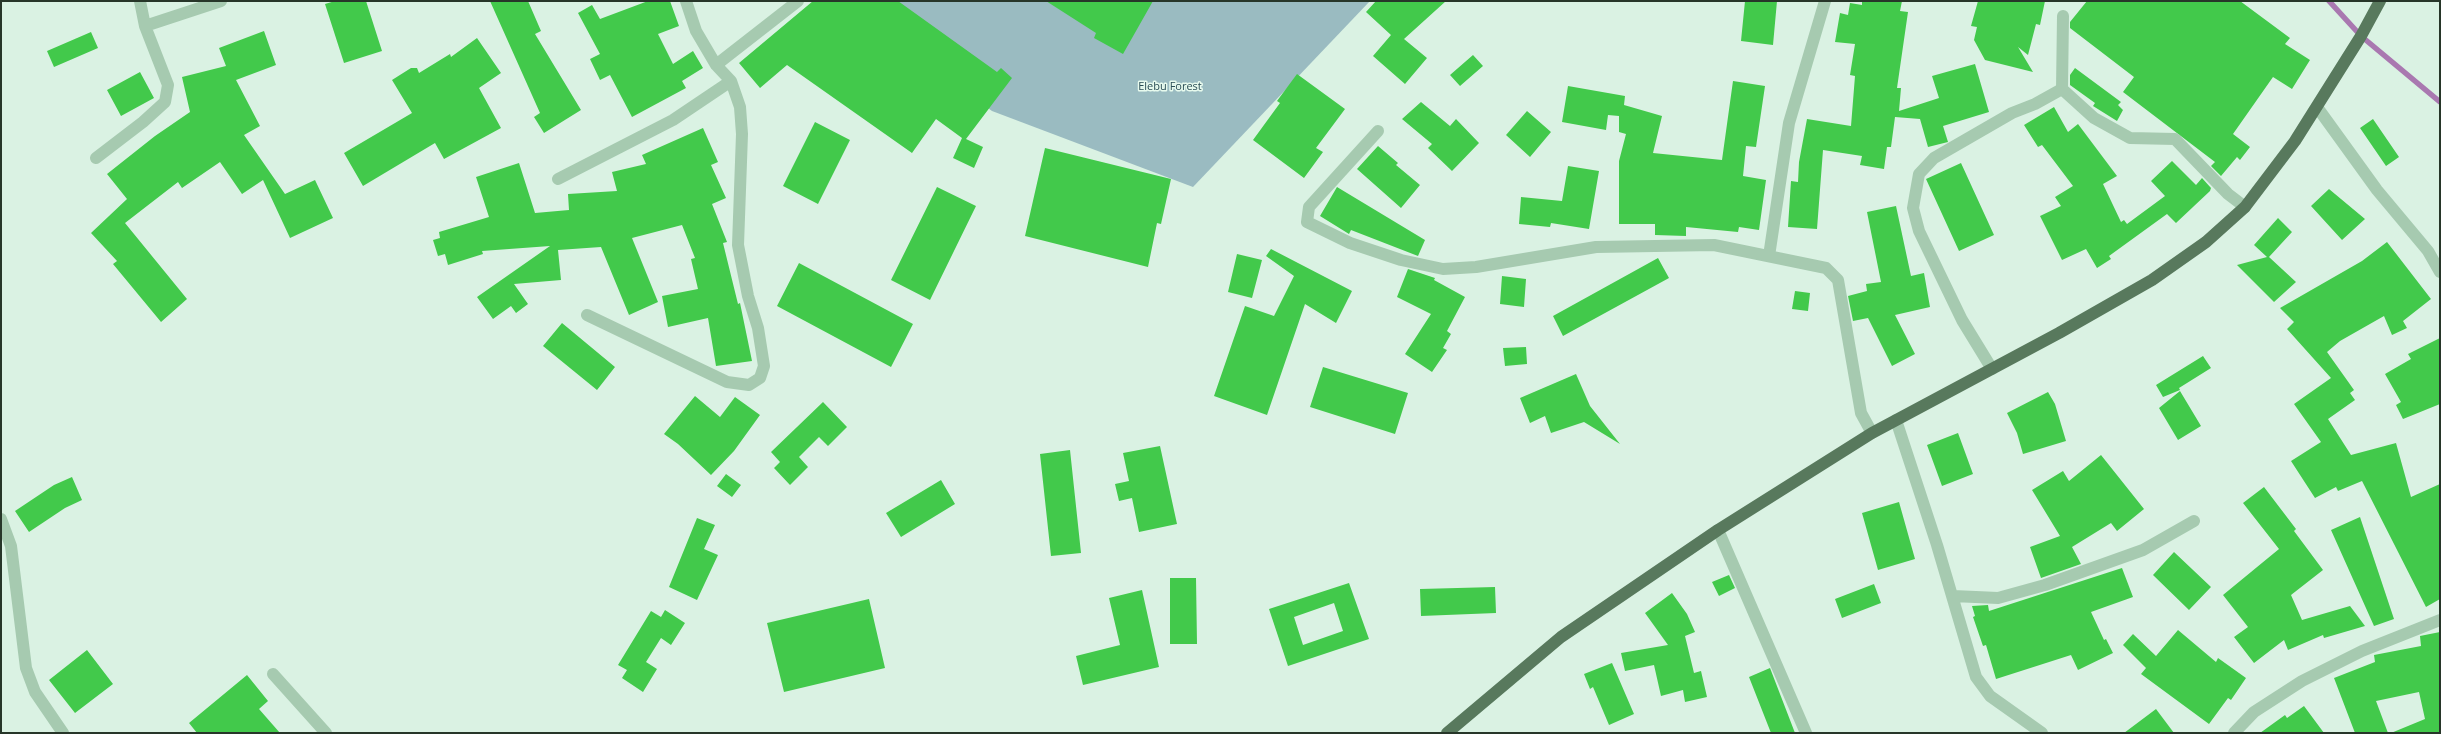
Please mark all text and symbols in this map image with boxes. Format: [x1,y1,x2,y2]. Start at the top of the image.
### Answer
park label: Elebu Forest [1138,80,1202,94]

